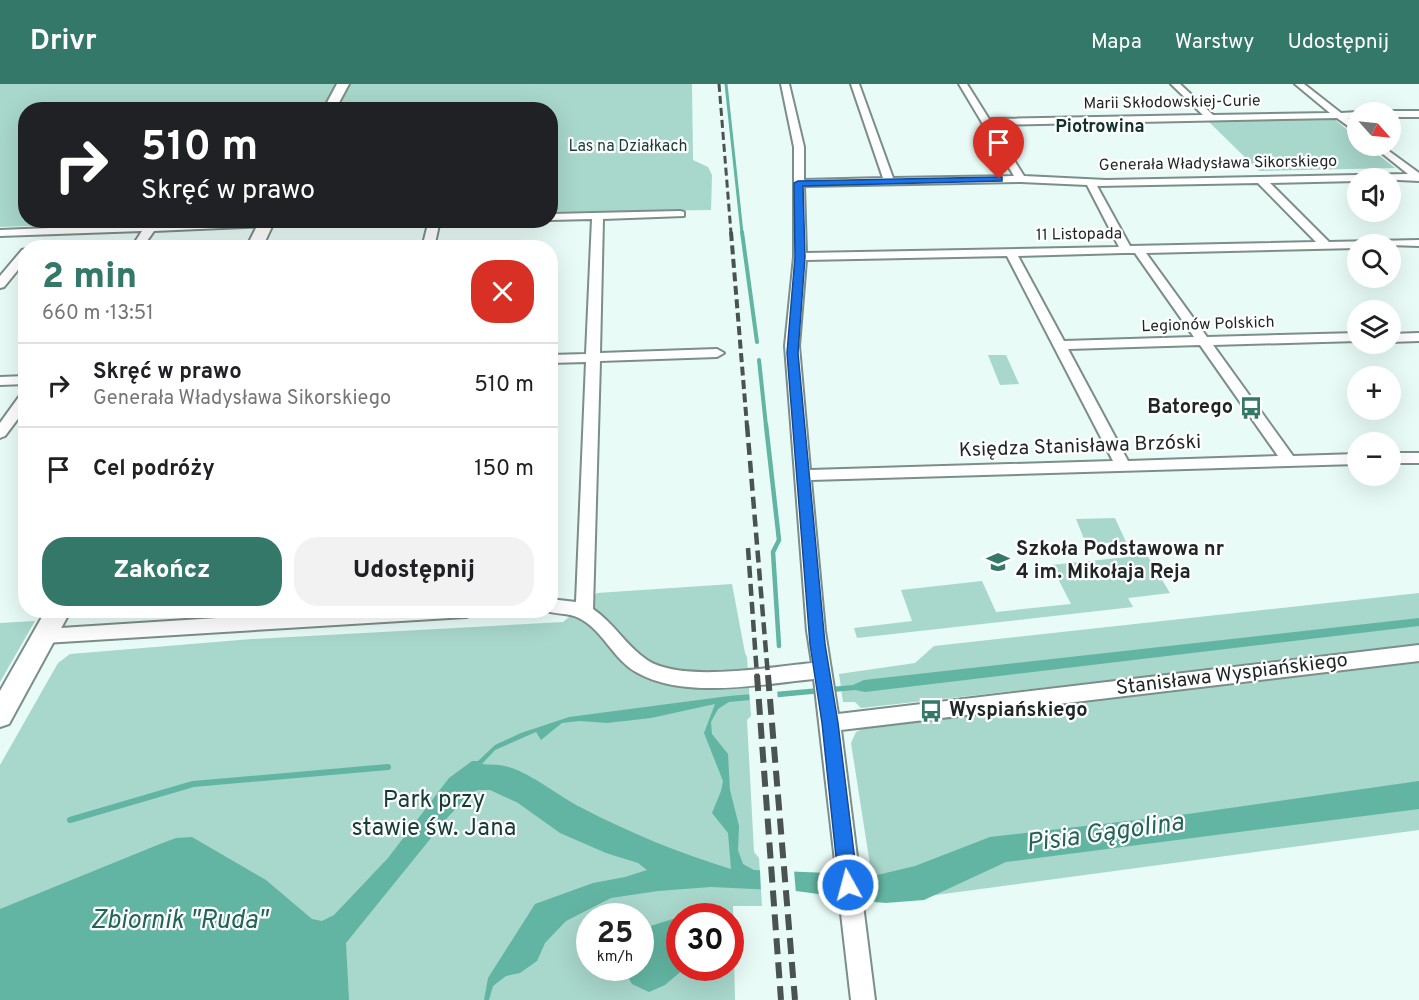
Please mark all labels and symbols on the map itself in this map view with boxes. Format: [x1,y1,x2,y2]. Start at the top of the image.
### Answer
street label: Marii Skłodowskiej-Curie [1083,91,1261,115]
north arrow [1347,102,1401,156]
district label: Piotrowina [1055,116,1145,139]
pin [973,117,1024,179]
park label: Las na Działkach [568,137,688,157]
street label: Generała Władysława Sikorskiego [1099,152,1337,176]
street label: 11 Listopada [1036,224,1122,246]
street label: Legionów Polskich [1141,313,1275,337]
place label: Batorego [1147,395,1233,421]
bus stop icon: Batorego [1238,395,1264,421]
street label: Księdza Stanisława Brzóski [958,430,1202,464]
place label: Szkoła Podstawowa nr 4 im. Mikołaja Reja [1016,537,1225,586]
school or university icon: Szkoła Podstawowa nr 4 im. Mikołaja Reja [985,549,1011,575]
street label: Stanisława Wyspiańskiego [1115,648,1349,702]
bus stop icon: Wyspiańskiego [918,698,944,724]
place label: Wyspiańskiego [949,698,1088,724]
park label: Park przy stawie św. Jana [352,786,516,844]
water label: Pisia Gągolina [1024,807,1186,861]
position arrow [816,853,880,917]
speed limit sign: 30 [666,903,744,981]
water label: Zbiornik "Ruda" [90,905,270,938]

